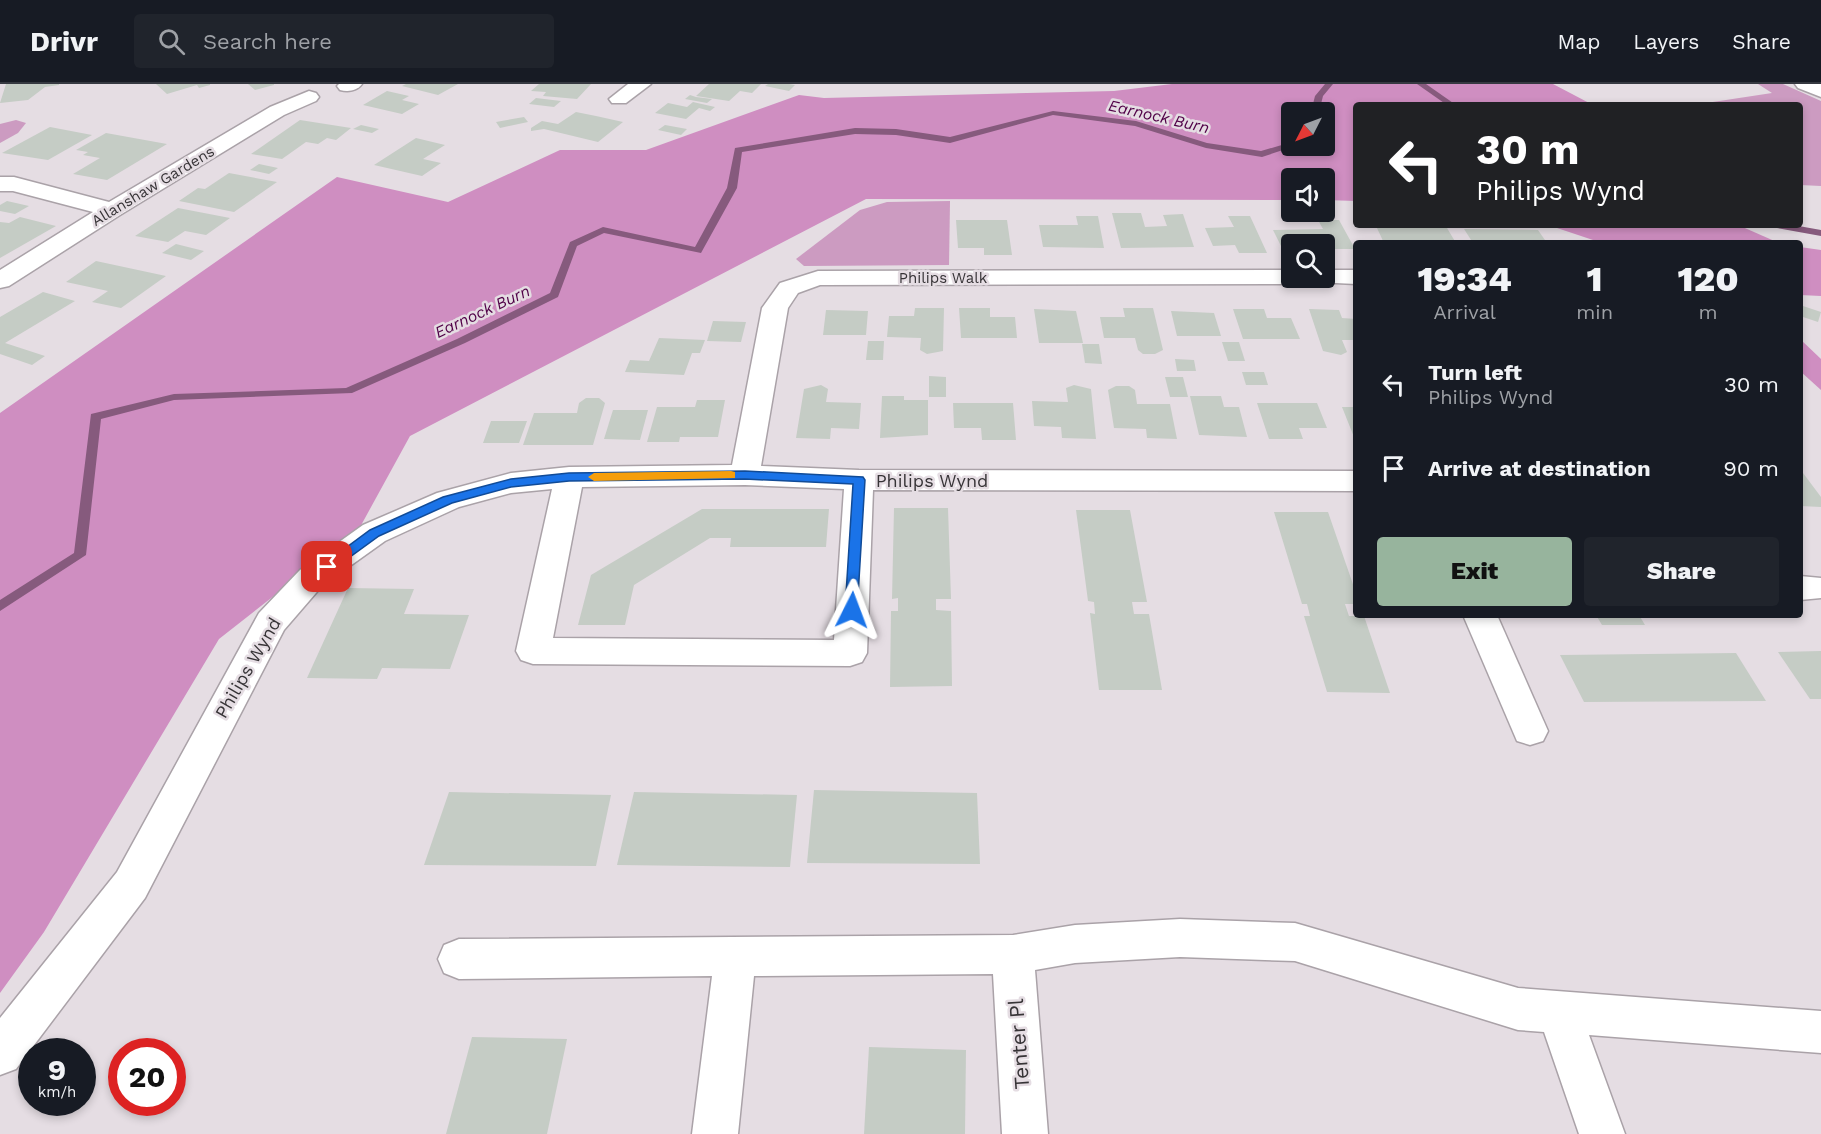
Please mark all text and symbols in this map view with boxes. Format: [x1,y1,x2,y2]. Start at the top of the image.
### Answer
search box [134,14,554,68]
text: Drivr [30,25,98,58]
icon: search [155,25,188,58]
text: Search here [203,29,332,54]
text: Map [1557,29,1600,54]
text: Layers [1633,29,1699,54]
text: Share [1732,29,1791,54]
water label: Earnock Burn [1107,96,1211,137]
north arrow [1281,102,1335,156]
map controls [1281,102,1335,288]
text: 30 m [1476,125,1580,174]
icon: left [1377,126,1455,204]
street label: Allanshaw Gardens [88,142,218,230]
button: sound [1281,168,1335,222]
text: Philips Wynd [1476,175,1645,207]
button: search [1281,234,1335,288]
text: 19:34 [1417,258,1512,300]
text: 1 [1587,258,1603,300]
text: 120 [1677,258,1739,300]
street label: Philips Walk [899,269,988,287]
water label: Earnock Burn [432,281,533,342]
text: Arrival [1433,300,1496,324]
text: min [1576,300,1613,324]
text: m [1698,300,1718,324]
text: Turn left [1428,360,1522,385]
icon: left [1377,368,1410,401]
text: 30 m [1724,372,1779,397]
text: Philips Wynd [1428,385,1553,409]
icon: arrive [1377,452,1410,485]
text: Arrive at destination [1428,456,1651,481]
text: 90 m [1723,456,1779,481]
street label: Philips Wynd [876,470,988,491]
button: Exit [1377,537,1572,606]
button: Share [1584,537,1779,606]
pin [301,541,352,592]
icon: arrive [310,550,343,583]
position arrow [820,578,884,642]
street label: Philips Wynd [210,614,285,722]
street label: Tenter Pl [1003,997,1034,1090]
speed limit sign: 20 [108,1038,186,1116]
text: 9 [48,1052,66,1087]
text: km/h [38,1083,76,1101]

